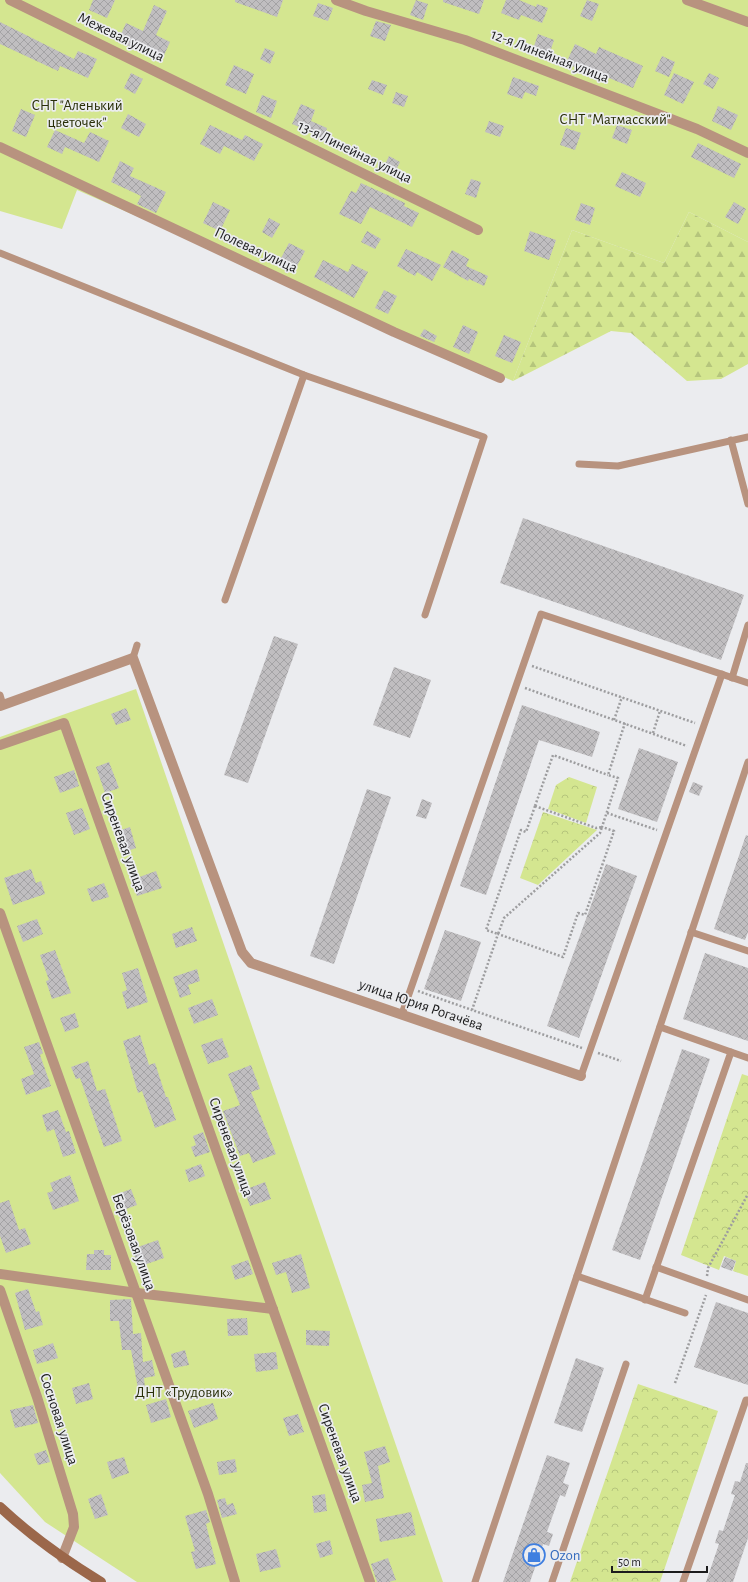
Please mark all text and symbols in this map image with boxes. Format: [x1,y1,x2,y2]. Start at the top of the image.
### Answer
street label: Межевая улица [75,10,167,64]
street label: 12-я Линейная улица [489,27,611,85]
park label: СНТ "Аленький цветочек" [31,98,123,130]
park label: СНТ "Матмасский" [559,112,671,127]
street label: 13-я Линейная улица [296,118,414,186]
street label: Полевая улица [212,224,300,276]
street label: Сиреневая улица [98,790,148,894]
street label: улица Юрия Рогачёва [356,976,485,1033]
street label: Сиреневая улица [206,1095,256,1199]
street label: Берёзовая улица [110,1192,159,1293]
street label: Сосновая улица [37,1371,81,1467]
park label: ДНТ «Трудовик» [135,1385,233,1400]
street label: Сиреневая улица [315,1401,365,1505]
shop icon: Ozon [521,1542,547,1568]
place label: Ozon [550,1548,580,1563]
scale bar [612,1548,707,1574]
text: 50 m [618,1556,641,1568]

